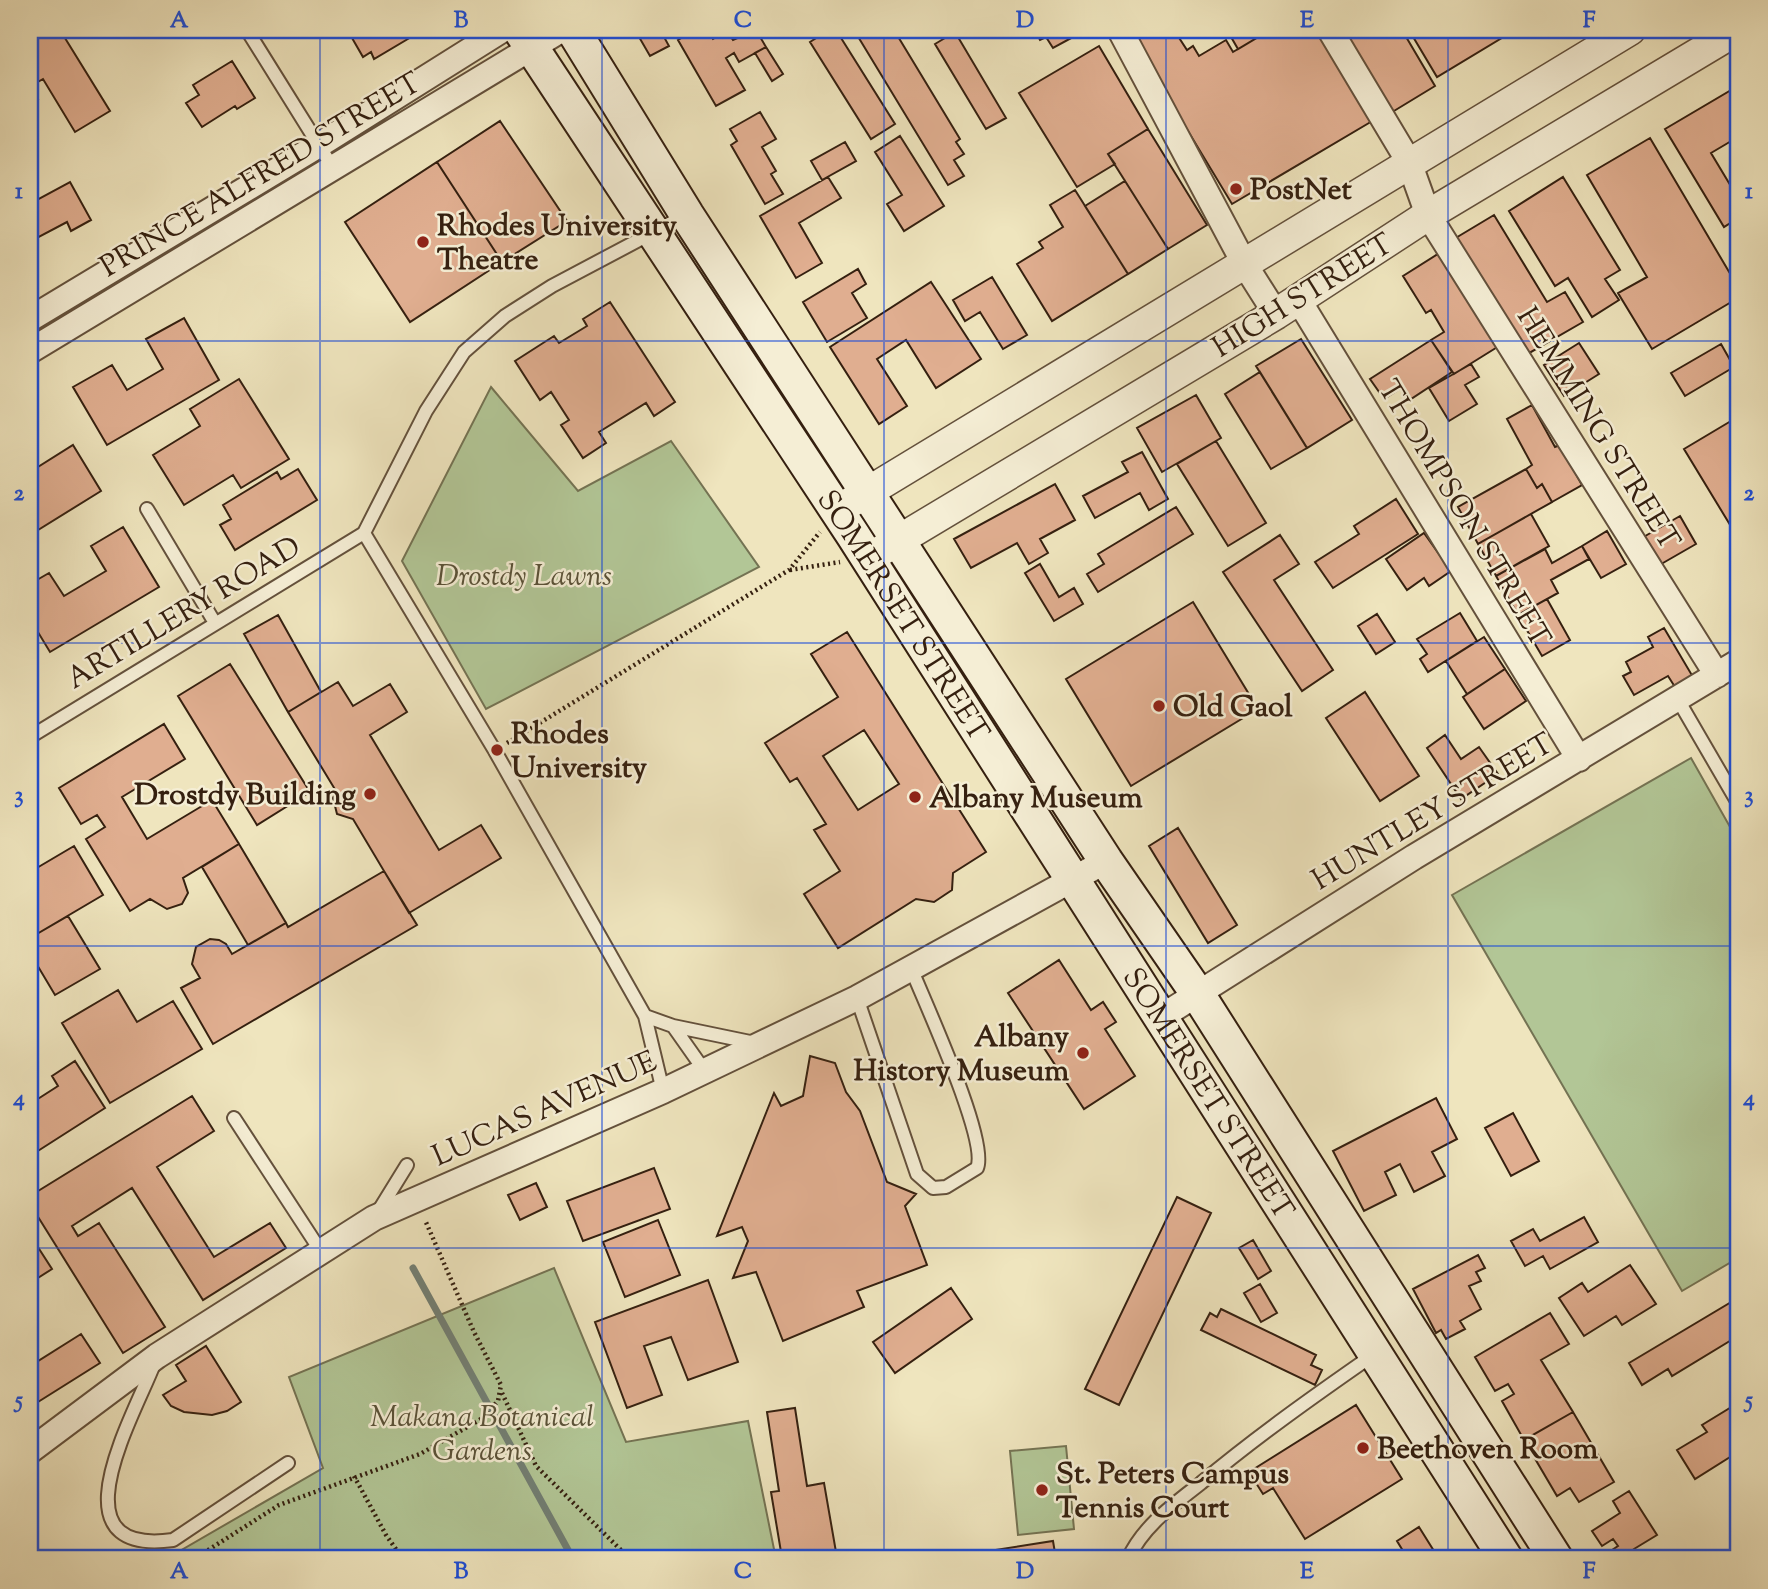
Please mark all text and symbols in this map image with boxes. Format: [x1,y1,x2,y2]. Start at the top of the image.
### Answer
text: A [170,5,189,38]
text: B [454,5,469,38]
text: C [734,5,752,38]
text: D [1016,5,1034,38]
text: E [1300,5,1314,38]
text: F [1583,5,1596,38]
street label: PRINCE ALFRED STREET [93,63,430,289]
place label: PostNet [1250,170,1352,213]
text: 1 [15,176,23,209]
text: 1 [1745,176,1753,209]
marker: PostNet [1228,181,1244,197]
place label: Rhodes University Theatre [437,206,677,283]
street label: HIGH STREET [1205,224,1402,370]
marker: Rhodes University Theatre [415,234,431,250]
street label: HEMMING STREET [1505,299,1689,559]
street label: THOMPSON STREET [1366,372,1560,656]
text: 2 [14,478,25,511]
text: 2 [1744,478,1755,511]
street label: SOMERSET STREET [805,482,998,751]
street label: ARTILLERY ROAD [59,527,310,701]
park label: Drostdy Lawns [436,556,612,599]
place label: Old Gaol [1173,687,1293,730]
marker: Old Gaol [1151,698,1167,714]
place label: Rhodes University [511,714,647,791]
street label: HUNTLEY STREET [1304,724,1562,902]
marker: Rhodes University [489,742,505,758]
place label: Drostdy Building [134,775,356,818]
place label: Albany Museum [929,778,1143,821]
text: 3 [14,780,24,813]
text: 3 [1744,780,1754,813]
marker: Drostdy Building [362,786,378,802]
marker: Albany Museum [907,789,923,805]
street label: SOMERSET STREET [1110,960,1303,1229]
place label: Albany History Museum [853,1017,1069,1094]
street label: LUCAS AVENUE [426,1041,664,1179]
marker: Albany History Museum [1075,1045,1091,1061]
text: 4 [12,1083,25,1116]
text: 4 [1742,1083,1755,1116]
text: 5 [13,1385,23,1418]
text: 5 [1743,1385,1753,1418]
park label: Makana Botanical Gardens [370,1397,594,1474]
place label: Beethoven Room [1377,1429,1598,1472]
marker: Beethoven Room [1355,1440,1371,1456]
place label: St. Peters Campus Tennis Court [1056,1454,1289,1531]
marker: St. Peters Campus Tennis Court [1034,1482,1050,1498]
text: A [170,1556,189,1589]
text: B [454,1556,469,1589]
text: C [734,1556,752,1589]
text: D [1016,1556,1034,1589]
text: E [1300,1556,1314,1589]
text: F [1583,1556,1596,1589]

